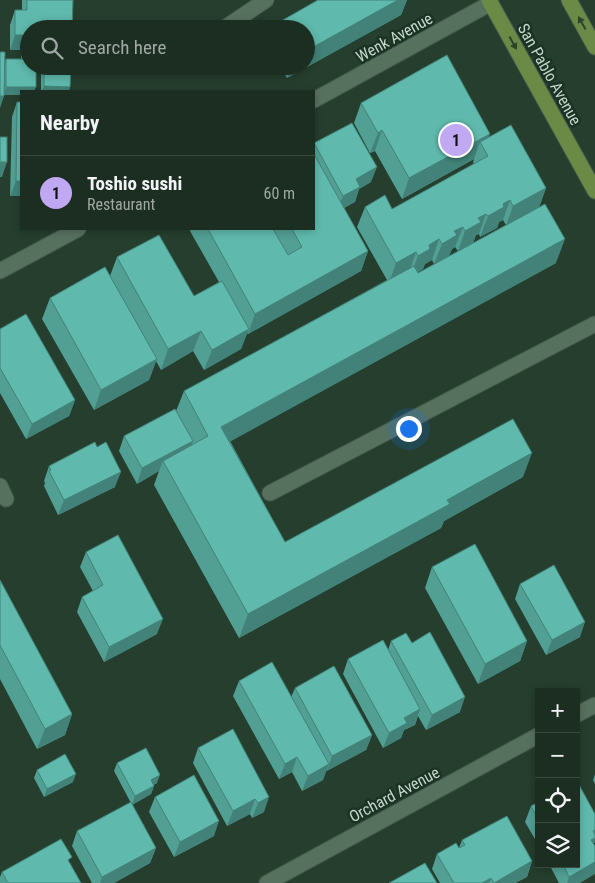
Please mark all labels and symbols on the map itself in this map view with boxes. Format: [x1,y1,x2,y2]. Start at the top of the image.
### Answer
street label: Wenk Avenue [353,9,436,66]
one-way arrow [578,16,586,31]
street label: San Pablo Avenue [514,20,585,128]
one-way arrow [509,35,517,50]
pin: 1 [440,121,472,159]
your location [396,416,422,442]
street label: Orchard Avenue [346,763,443,826]

